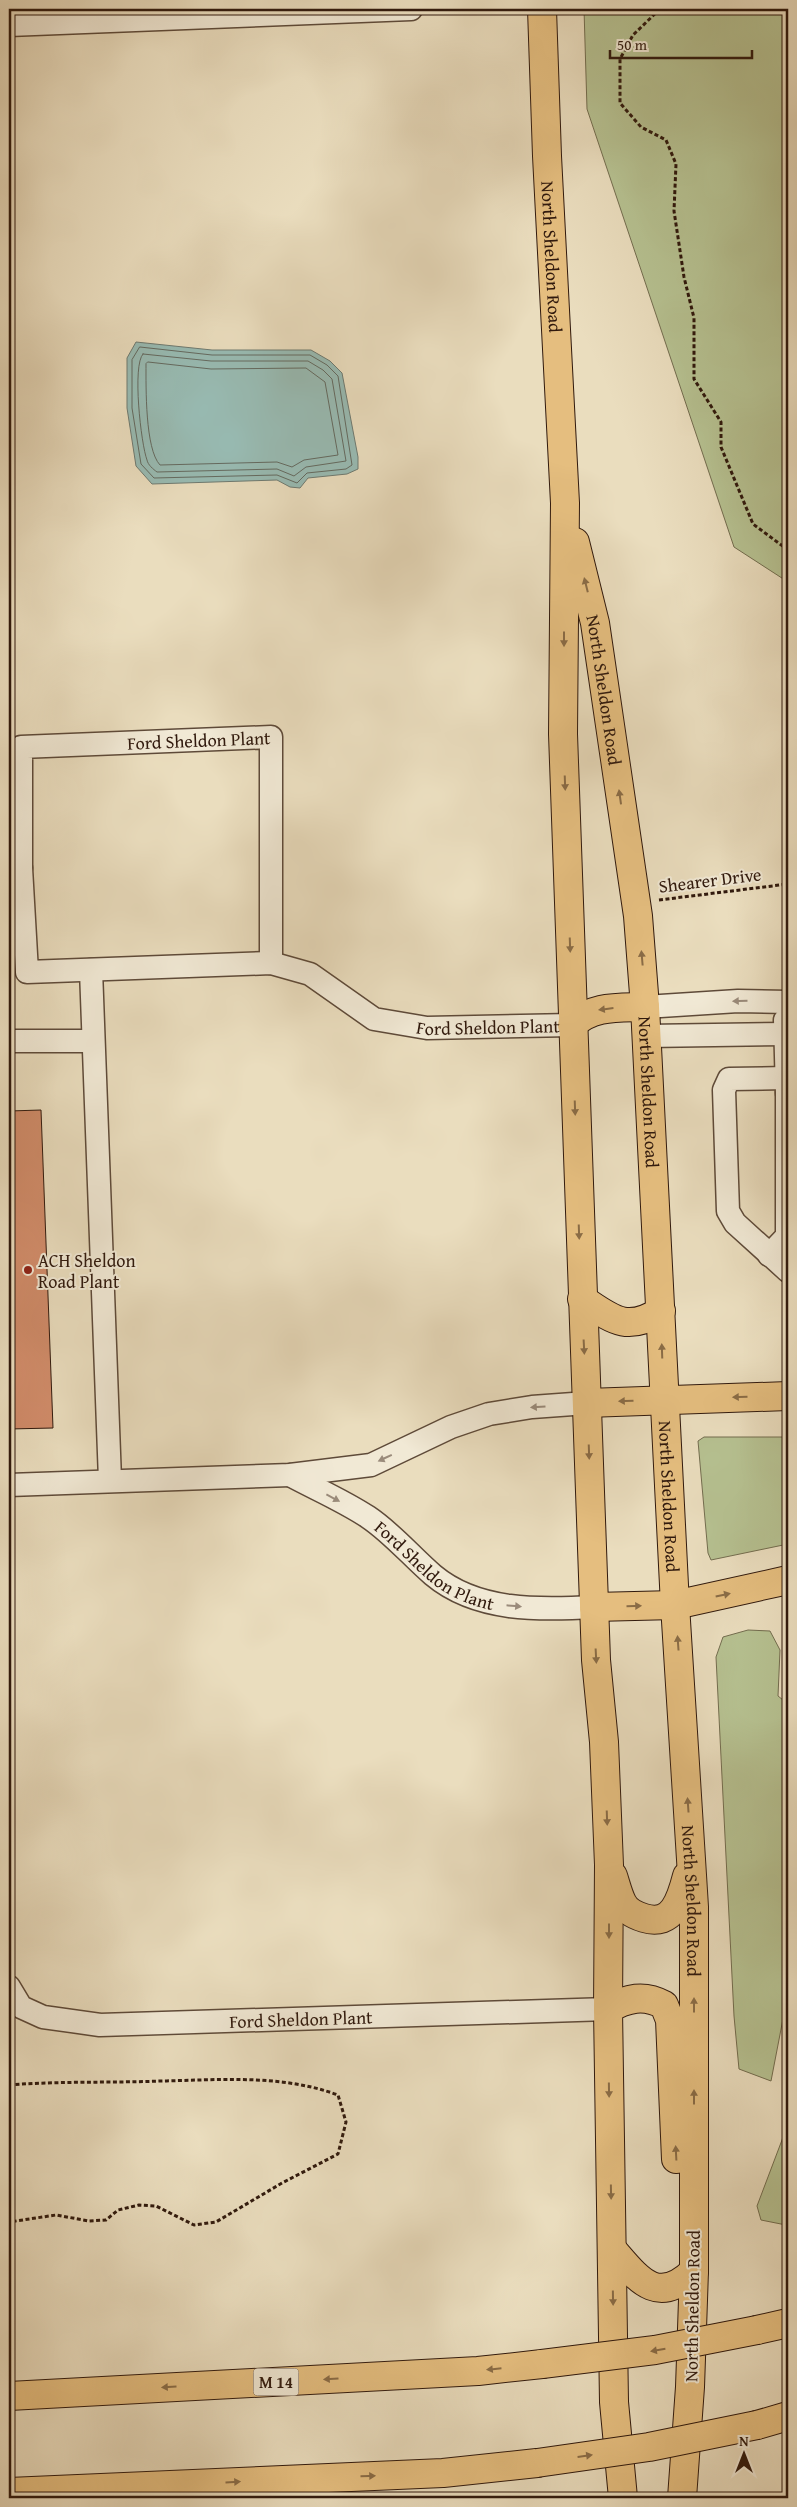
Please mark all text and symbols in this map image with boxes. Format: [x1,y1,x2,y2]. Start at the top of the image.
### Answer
scale bar [610,28,752,60]
text: 50 m [617,34,648,55]
street label: North Sheldon Road [535,180,570,334]
one-way arrow [581,578,589,593]
street label: North Sheldon Road [580,612,629,767]
one-way arrow [560,631,568,647]
street label: Ford Sheldon Plant [127,724,272,756]
one-way arrow [561,775,569,791]
one-way arrow [616,789,624,805]
street label: Shearer Drive [657,860,763,900]
one-way arrow [566,938,574,954]
one-way arrow [638,950,646,966]
one-way arrow [731,997,747,1005]
one-way arrow [598,1005,614,1013]
street label: Ford Sheldon Plant [414,1012,561,1042]
street label: North Sheldon Road [632,1016,667,1169]
one-way arrow [571,1100,579,1116]
one-way arrow [576,1224,584,1240]
place label: ACH Sheldon Road Plant [38,1247,136,1295]
marker: ACH Sheldon Road Plant [22,1264,34,1276]
one-way arrow [580,1339,588,1355]
one-way arrow [658,1343,666,1359]
one-way arrow [731,1394,747,1402]
one-way arrow [617,1398,633,1406]
one-way arrow [530,1403,546,1411]
street label: North Sheldon Road [652,1420,687,1573]
one-way arrow [585,1444,593,1460]
one-way arrow [378,1454,392,1462]
one-way arrow [326,1494,340,1502]
street label: Ford Sheldon Plant [369,1513,497,1617]
one-way arrow [715,1590,731,1598]
one-way arrow [506,1602,522,1610]
one-way arrow [627,1602,643,1610]
one-way arrow [673,1635,681,1651]
one-way arrow [592,1648,600,1664]
one-way arrow [684,1797,692,1813]
one-way arrow [604,1810,612,1826]
street label: North Sheldon Road [675,1824,708,1977]
one-way arrow [605,1924,613,1940]
one-way arrow [690,1997,698,2013]
street label: Ford Sheldon Plant [229,2003,373,2034]
one-way arrow [605,2082,613,2098]
one-way arrow [690,2089,698,2105]
one-way arrow [672,2145,680,2161]
one-way arrow [607,2185,615,2201]
street label: North Sheldon Road [677,2230,707,2382]
one-way arrow [609,2290,617,2306]
one-way arrow [649,2346,665,2354]
one-way arrow [485,2365,501,2373]
road number: M 14 [254,2368,298,2396]
one-way arrow [323,2375,339,2383]
one-way arrow [161,2384,177,2392]
north arrow [720,2430,770,2480]
text: N [739,2431,749,2451]
one-way arrow [577,2452,593,2460]
one-way arrow [360,2472,376,2480]
one-way arrow [226,2478,242,2486]

